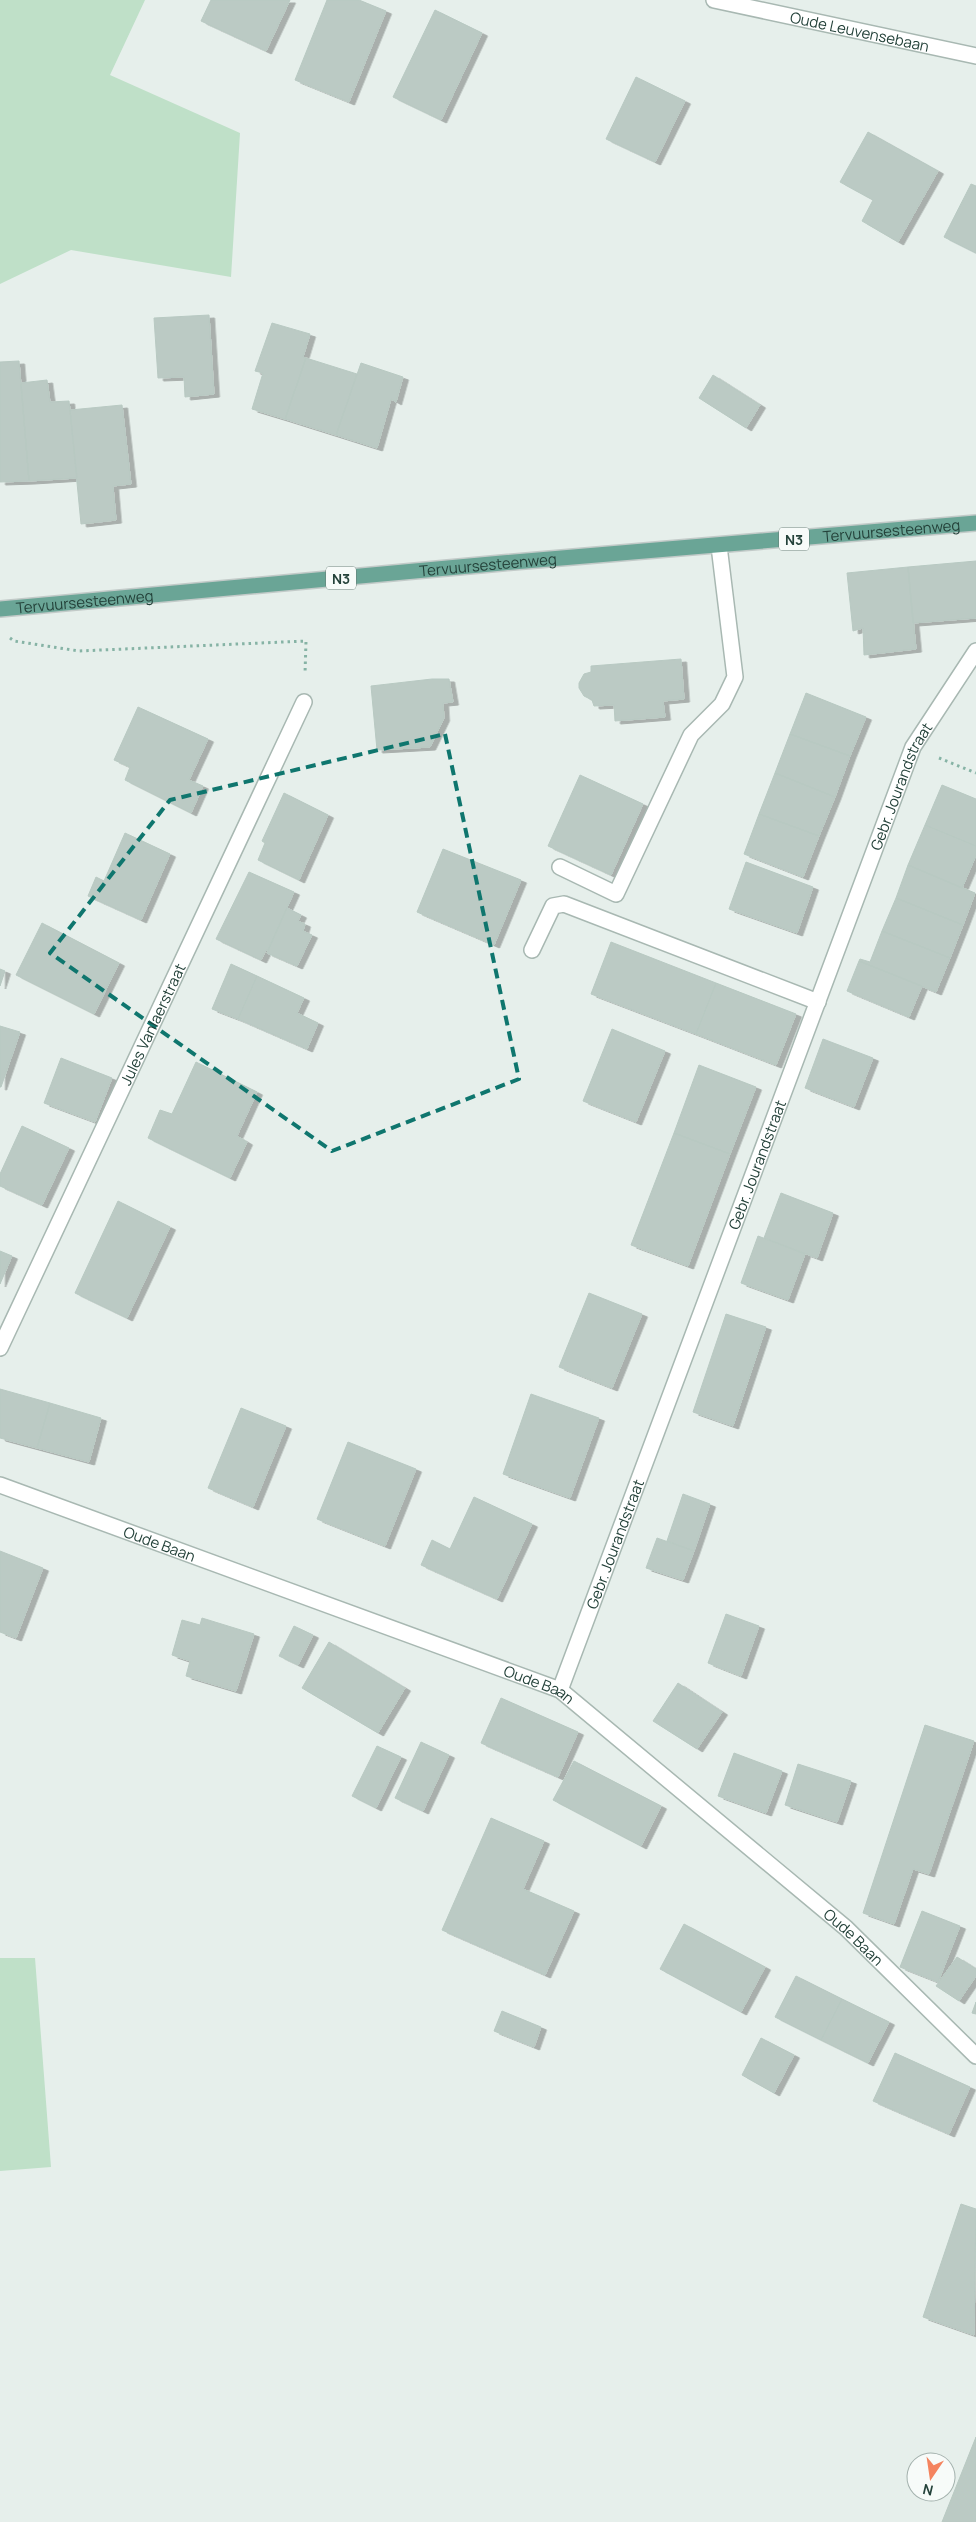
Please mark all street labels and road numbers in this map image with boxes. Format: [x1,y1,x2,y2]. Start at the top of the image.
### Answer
street label: Oude Leuvensebaan [788,6,931,56]
street label: Tervuursesteenweg [822,514,961,546]
road number: N3 [779,528,809,550]
street label: Tervuursesteenweg [418,548,558,581]
road number: N3 [326,566,356,590]
street label: Tervuursesteenweg [15,584,154,618]
street label: Gebr. Jourandstraat [865,718,937,853]
street label: Jules Vanlaerstraat [115,960,190,1088]
street label: Gebr. Jourandstraat [723,1097,791,1232]
street label: Gebr. Jourandstraat [581,1476,649,1612]
street label: Oude Baan [121,1521,199,1566]
street label: Oude Baan [501,1660,579,1709]
street label: Oude Baan [819,1903,888,1970]

